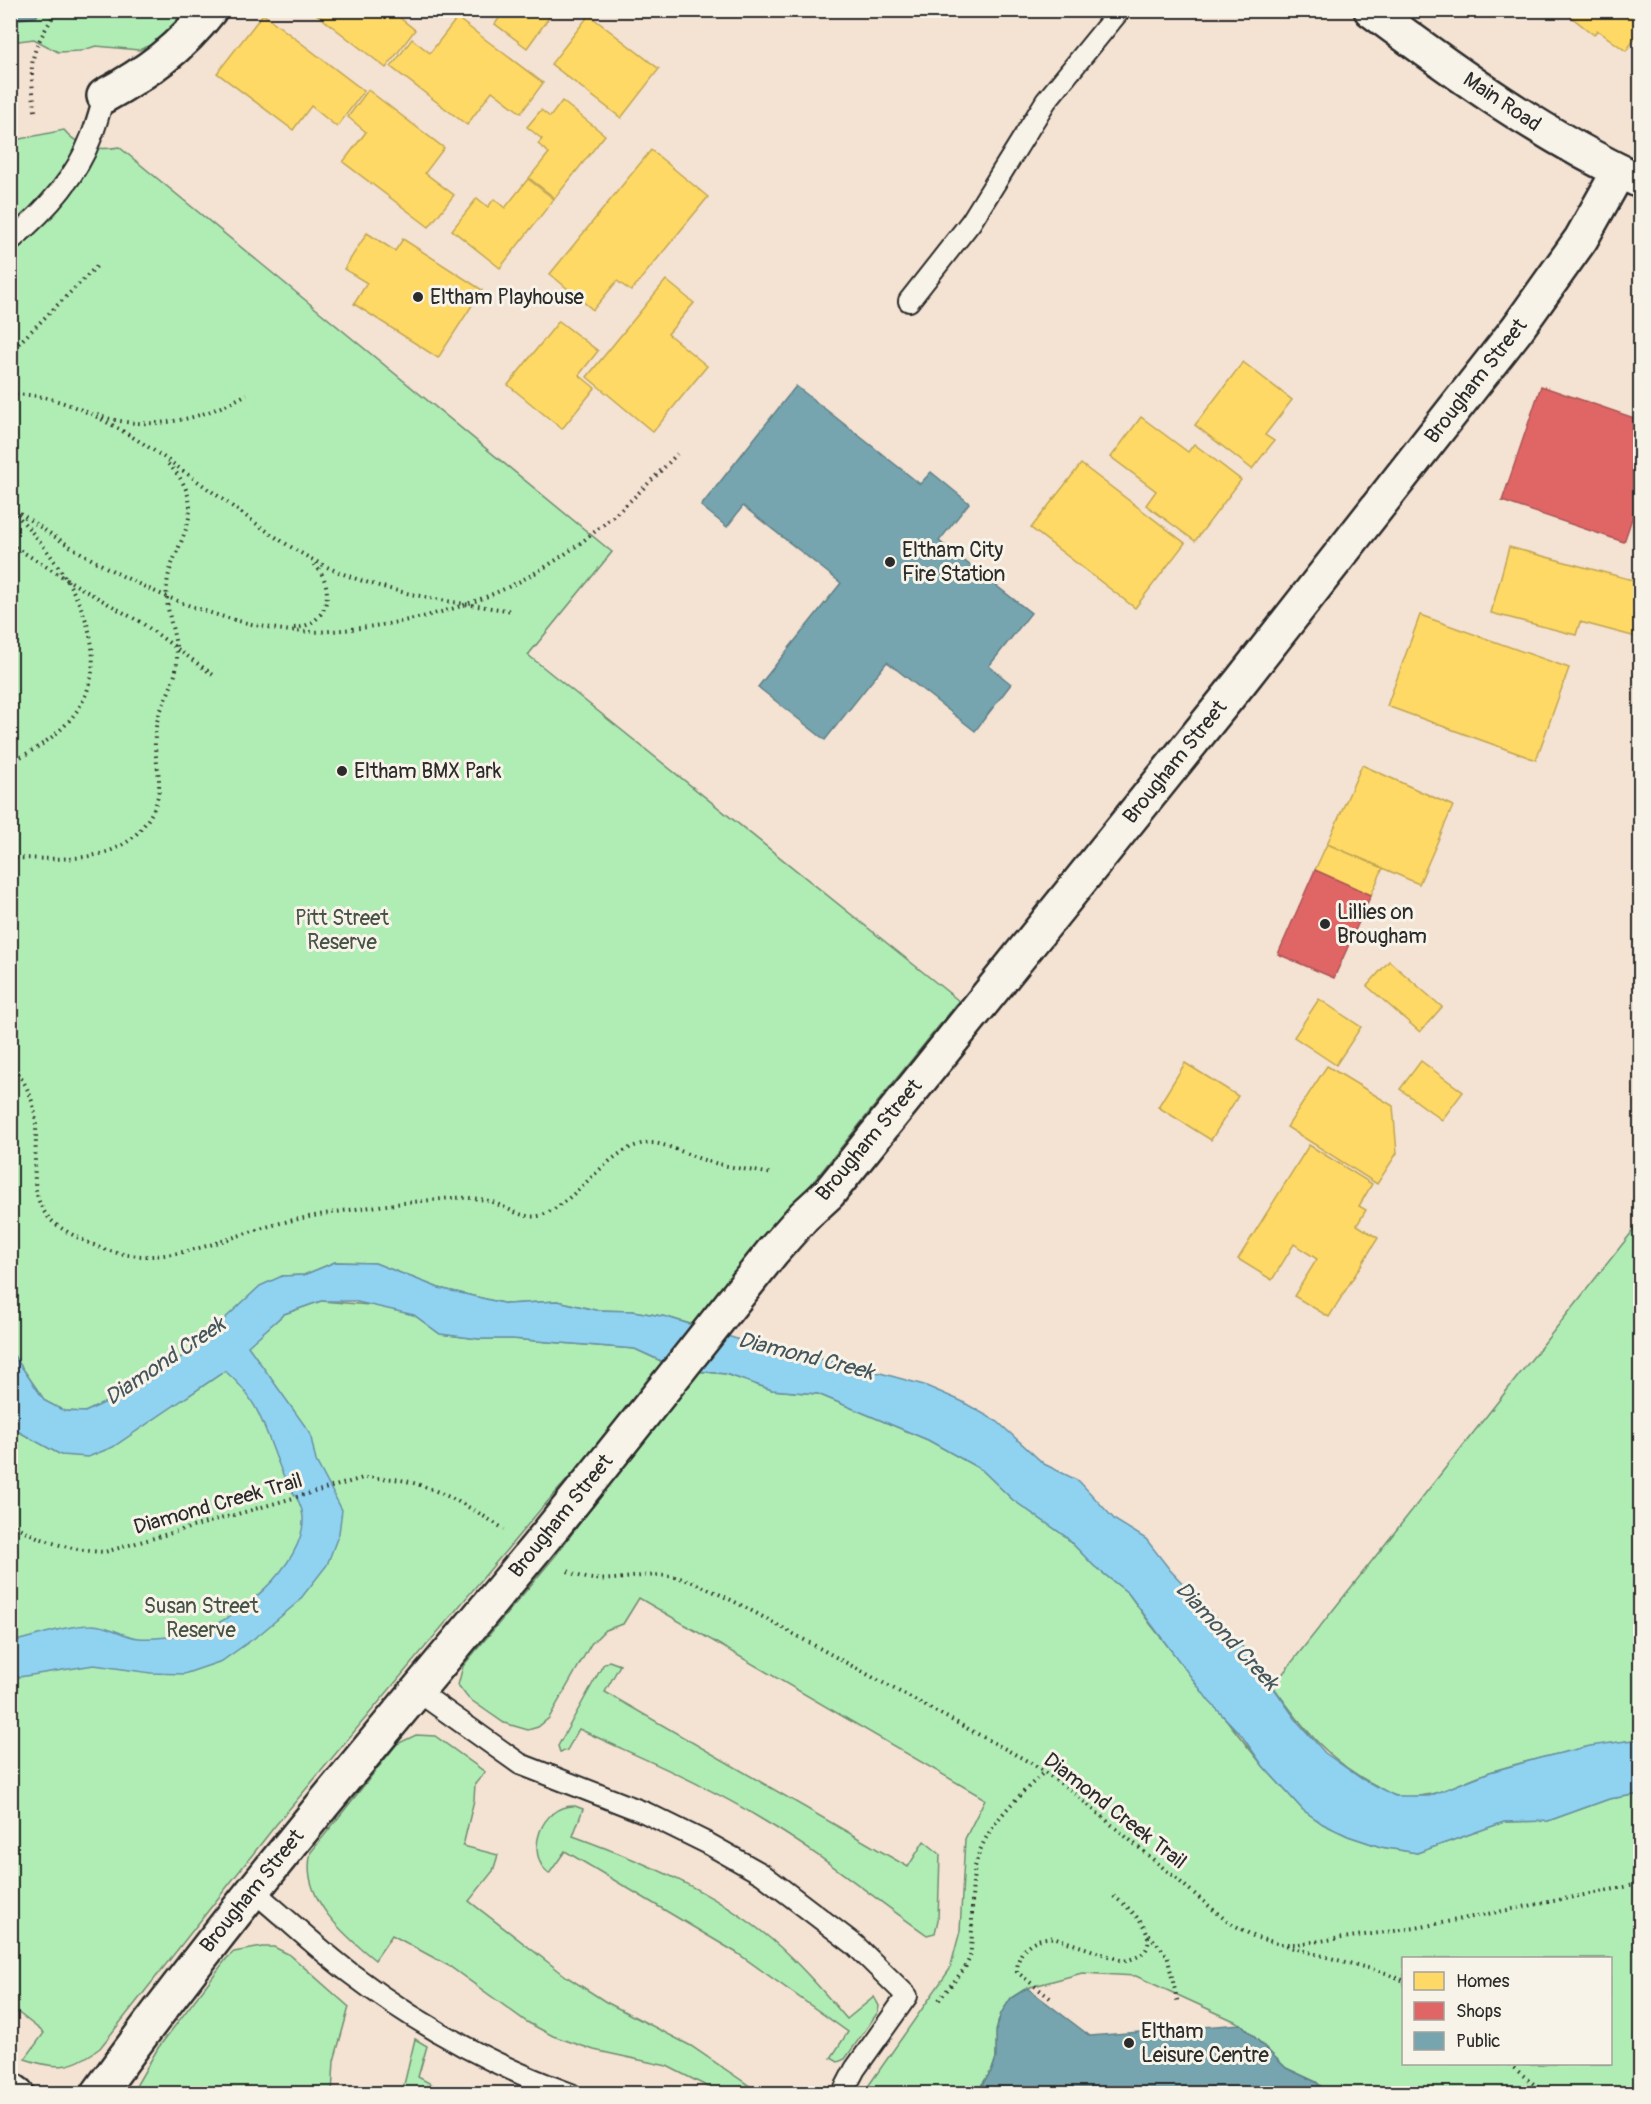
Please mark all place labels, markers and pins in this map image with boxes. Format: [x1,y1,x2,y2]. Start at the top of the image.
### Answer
place label: Eltham Playhouse [430,284,585,311]
marker: Eltham Playhouse [411,290,425,304]
place label: Eltham City Fire Station [902,537,1005,588]
marker: Eltham City Fire Station [883,555,897,569]
place label: Eltham BMX Park [354,758,502,785]
marker: Eltham BMX Park [335,764,349,778]
place label: Lillies on Brougham [1337,899,1427,950]
marker: Lillies on Brougham [1318,917,1332,931]
place label: Eltham Leisure Centre [1141,2018,1270,2069]
marker: Eltham Leisure Centre [1122,2036,1136,2050]

